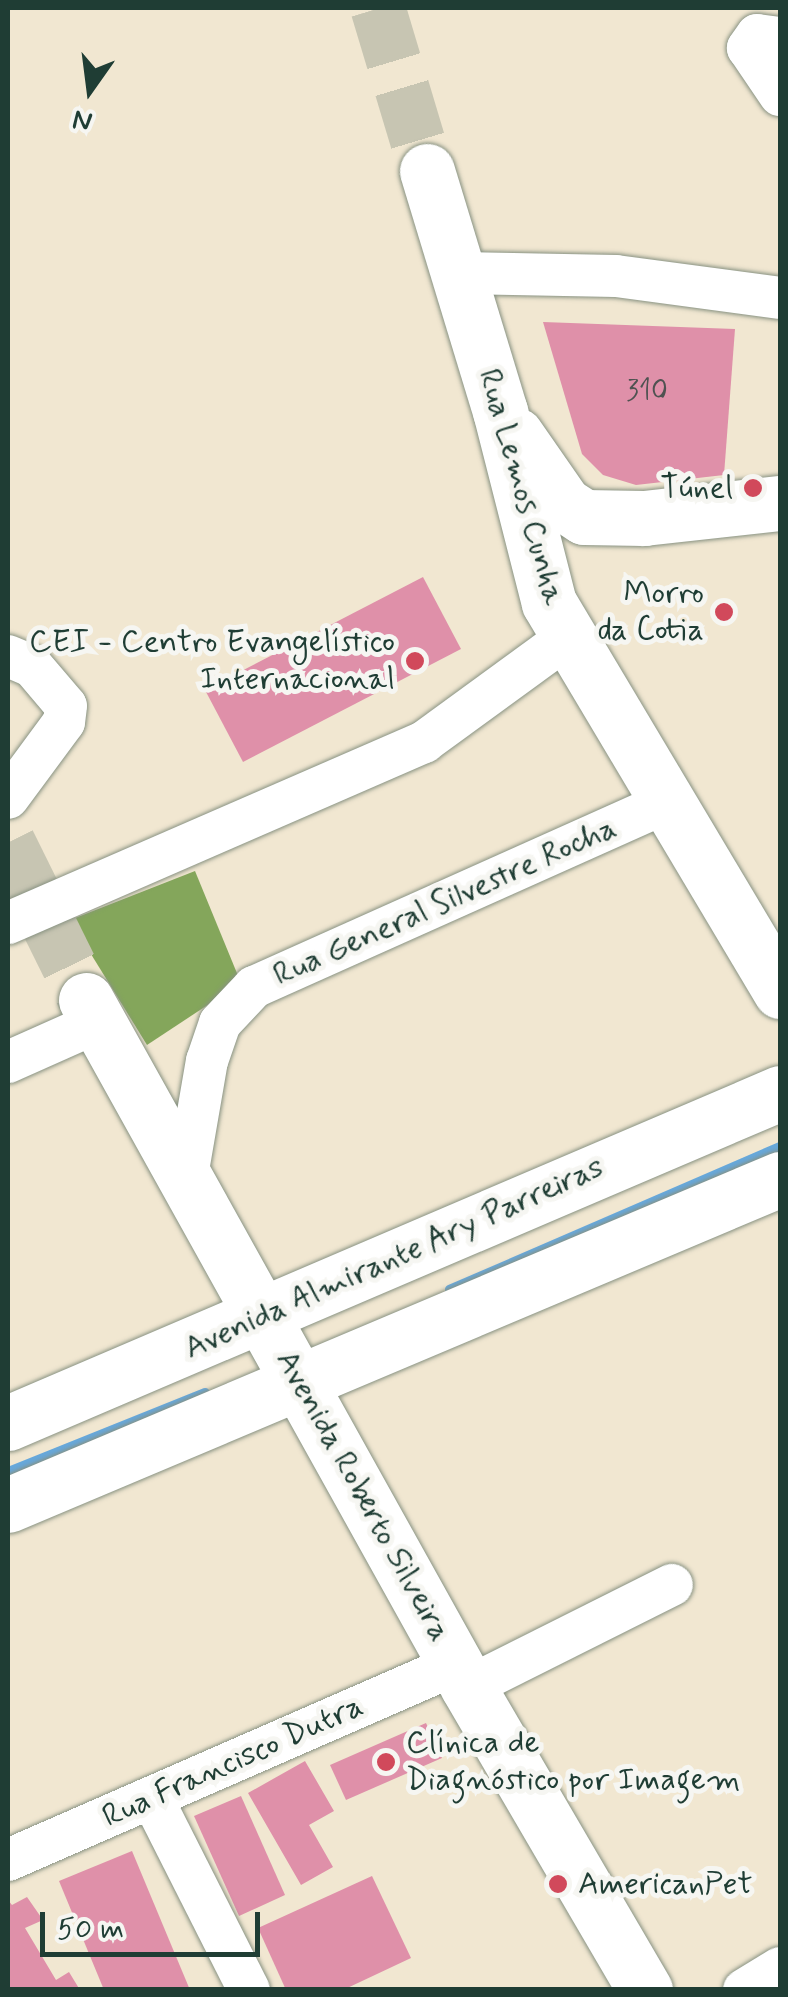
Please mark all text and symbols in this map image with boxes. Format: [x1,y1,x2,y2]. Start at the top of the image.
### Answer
north arrow [40,40,140,140]
text: N [69,99,96,140]
street label: Rua Lemos Cunha [469,365,573,609]
house number: 310 [626,375,668,409]
place label: Túnel [660,469,733,507]
marker: Túnel [742,477,764,499]
place label: Morro da Cotia [593,575,704,650]
marker: Morro da Cotia [713,601,735,623]
place label: CEI - Centro Evangelístico Internacional [29,624,395,699]
marker: CEI - Centro Evangelístico Internacional [404,650,426,672]
street label: Rua General Silvestre Rocha [265,808,625,996]
street label: Avenida Almirante Ary Parreiras [177,1148,611,1368]
street label: Avenida Roberto Silveira [268,1345,458,1647]
street label: Rua Francisco Dutra [100,1689,366,1835]
place label: Clínica de Diagnóstico por Imagem [406,1725,739,1800]
marker: Clínica de Diagnóstico por Imagem [375,1751,397,1773]
place label: AmericanPet [578,1865,752,1903]
marker: AmericanPet [547,1873,569,1895]
scale bar [45,1892,265,1954]
text: 50 m [57,1910,124,1949]

